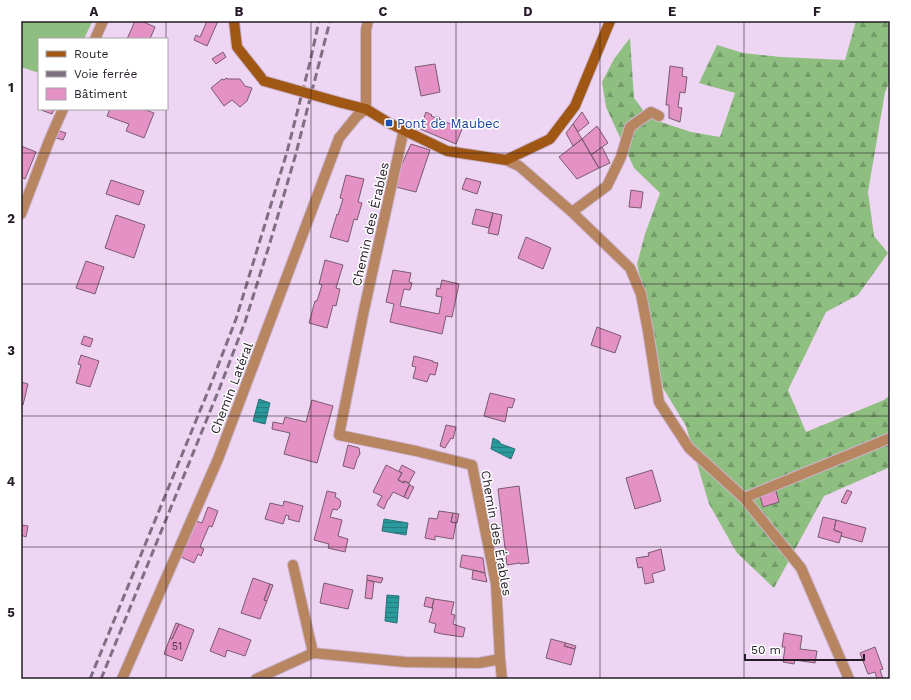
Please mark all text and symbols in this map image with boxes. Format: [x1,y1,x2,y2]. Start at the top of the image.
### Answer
text: A [90,4,99,19]
text: B [235,4,244,19]
text: C [379,4,388,19]
text: D [523,4,533,19]
text: E [668,4,676,19]
text: F [813,4,821,19]
legend [38,38,168,110]
text: Route [74,47,108,61]
text: Voie ferrée [74,67,137,81]
text: 1 [8,80,14,95]
text: Bâtiment [74,87,127,101]
place label: Pont de Maubec [397,116,500,131]
marker: Pont de Maubec [384,118,394,128]
street label: Chemin des Érables [348,160,392,288]
text: 2 [7,211,15,226]
street label: Chemin Latéral [207,340,256,436]
text: 3 [7,343,15,358]
street label: Chemin des Érables [478,469,516,597]
text: 4 [7,474,16,489]
text: 5 [7,605,15,620]
scale bar [745,636,864,662]
house number: 51 [172,640,182,653]
text: 50 m [751,643,781,657]

